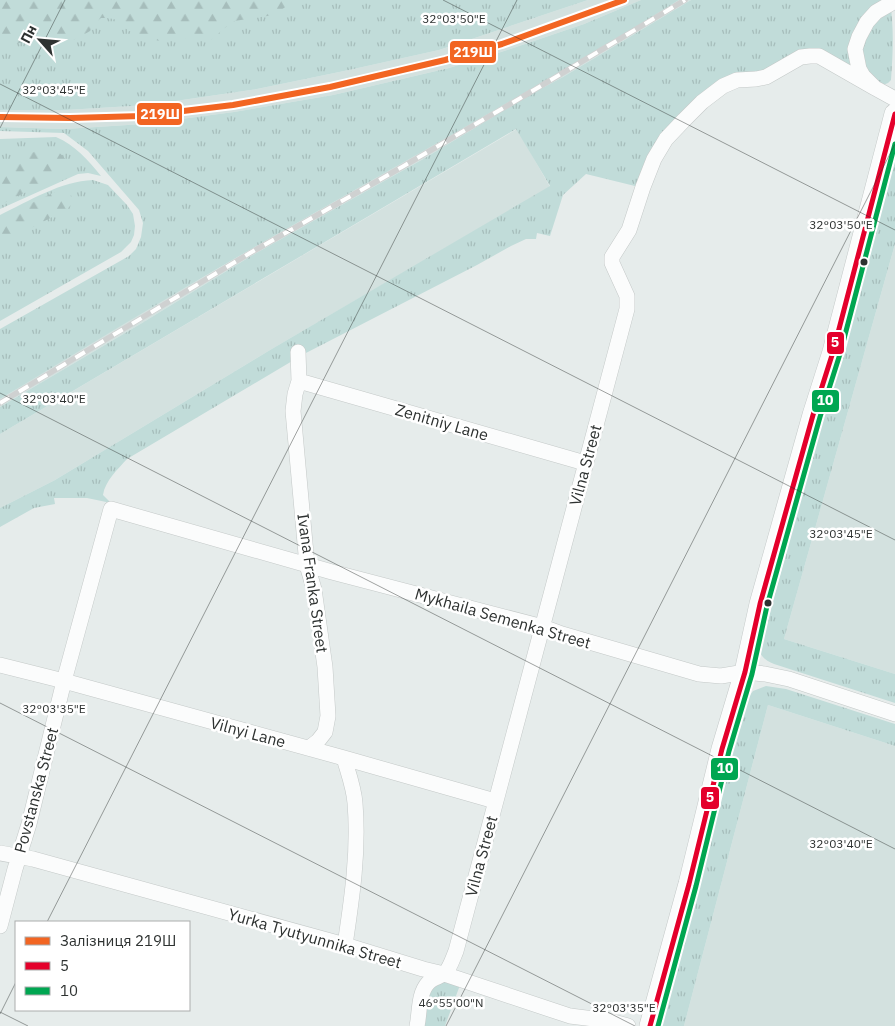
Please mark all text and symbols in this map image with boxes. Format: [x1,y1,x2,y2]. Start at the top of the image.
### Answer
text: 32°03'50"E [422,11,486,26]
north arrow [15,15,65,65]
text: Пн [16,22,41,46]
line badge: 219Ш [449,40,497,64]
text: 219Ш [453,43,493,61]
text: 32°03'45"E [22,82,86,97]
line badge: 219Ш [136,102,183,126]
text: 219Ш [140,105,180,123]
text: 32°03'50"E [809,217,873,232]
unlabelled marker [859,257,869,267]
line badge: 5 [826,331,845,355]
text: 5 [831,333,839,351]
line badge: 10 [811,389,840,413]
text: 32°03'40"E [22,391,86,406]
text: 10 [817,391,833,409]
street label: Zenitniy Lane [393,399,491,445]
street label: Vilna Street [565,422,605,508]
street label: Ivana Franka Street [293,512,333,654]
text: 32°03'45"E [809,526,873,541]
street label: Mykhaila Semenka Street [413,583,593,653]
unlabelled marker [763,598,773,608]
text: 32°03'35"E [22,701,86,716]
street label: Vilnyi Lane [208,712,288,752]
street label: Povstanska Street [10,725,62,855]
line badge: 10 [710,757,739,781]
text: 10 [717,759,733,777]
line badge: 5 [700,786,720,810]
text: 5 [706,788,714,806]
street label: Vilna Street [461,813,501,899]
text: 32°03'40"E [809,836,873,851]
street label: Yurka Tyutyunnika Street [226,904,404,972]
legend [15,921,190,1011]
text: Залізниця 219Ш [60,931,176,950]
text: 5 [60,956,69,975]
text: 10 [60,981,78,1000]
text: 46°55'00"N [418,995,484,1010]
text: 32°03'35"E [592,1000,656,1015]

